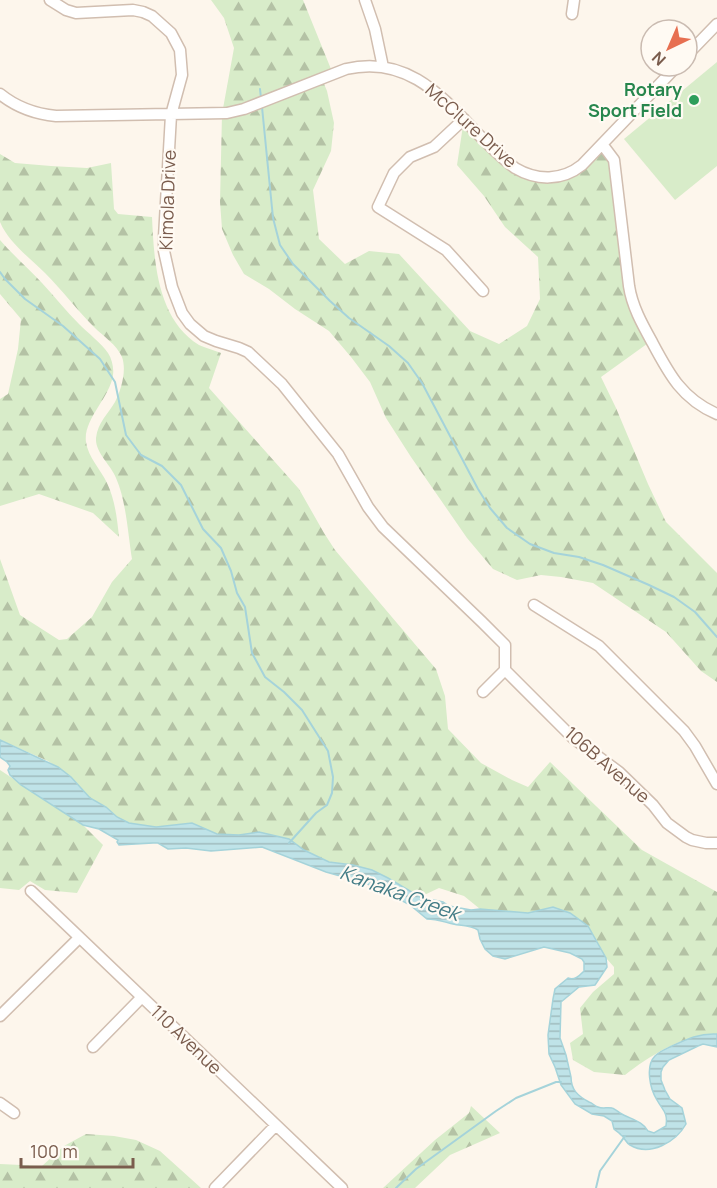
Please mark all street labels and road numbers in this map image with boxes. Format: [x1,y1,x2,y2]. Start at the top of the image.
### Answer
street label: McClure Drive [421,78,523,173]
street label: Kimola Drive [153,149,181,251]
street label: 106B Avenue [560,721,655,808]
street label: 110 Avenue [146,999,227,1079]

